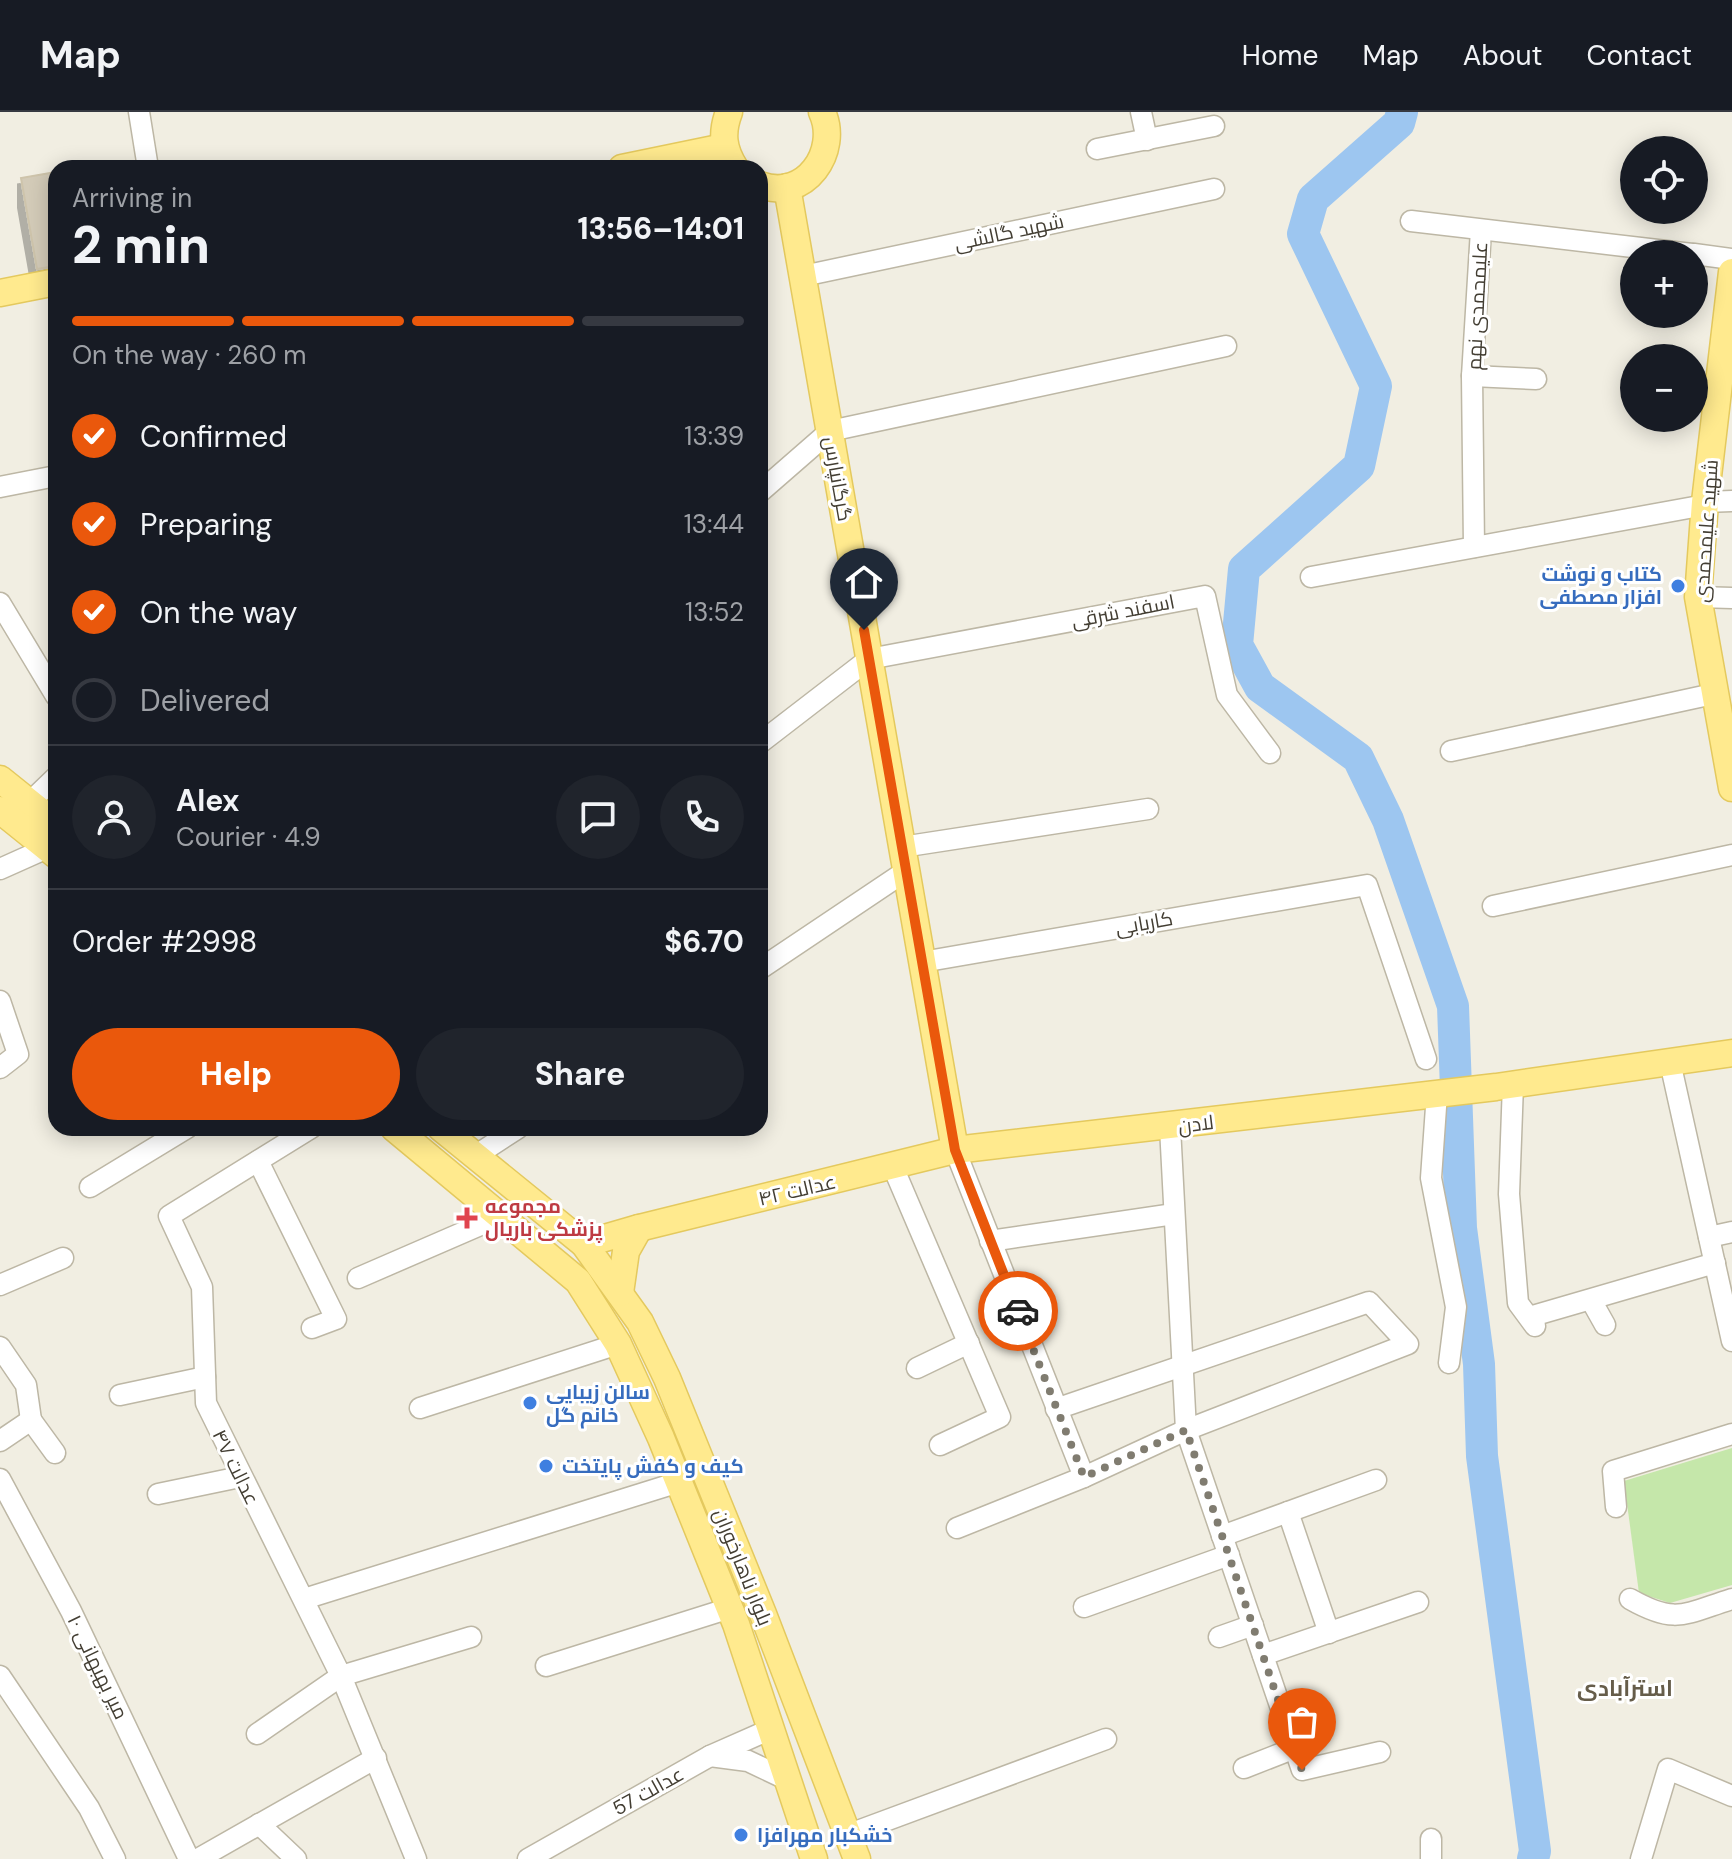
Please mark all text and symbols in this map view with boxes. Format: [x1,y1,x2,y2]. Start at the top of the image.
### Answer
text: Map [40,30,121,80]
text: Home [1242,37,1318,74]
text: Map [1362,37,1419,74]
text: About [1463,37,1542,74]
text: Contact [1586,37,1692,74]
map controls [1620,136,1708,432]
button: locate [1620,136,1708,224]
text: Arriving in [72,181,192,215]
street label: شهید گالشی [952,208,1066,256]
text: 13:56–14:01 [578,209,744,248]
text: 2 min [72,211,210,279]
button: + [1620,240,1708,328]
street label: علیمحمدی نهم [1461,241,1494,371]
text: On the way · 260 m [72,338,307,372]
button: − [1620,344,1708,432]
icon: check [72,414,116,458]
text: Confirmed [140,417,287,456]
text: 13:39 [684,419,744,453]
street label: گرگانپارس [818,435,858,523]
street label: شهید علیمحمدی [1688,459,1724,603]
icon: check [72,502,116,546]
text: Preparing [140,505,272,544]
text: 13:44 [684,507,744,541]
pin [830,548,898,630]
icon: home [842,560,886,604]
place label: کتاب و نوشت افزار مصطفی [1540,561,1662,610]
marker: کتاب و نوشت افزار مصطفی [1669,577,1687,595]
street label: اسفند شرقی [1069,588,1177,634]
icon: check [72,590,116,634]
text: On the way [140,593,297,632]
text: 13:52 [685,595,744,629]
text: Delivered [140,681,270,720]
button: person [72,775,156,859]
button: chat [556,775,640,859]
button: phone [660,775,744,859]
text: Alex [176,781,239,820]
text: Courier · 4.9 [176,820,321,854]
street label: کاریابی [1113,905,1175,941]
text: Order #2998 [72,922,257,961]
text: $6.70 [664,922,744,961]
button: Help [72,1028,400,1120]
button: Share [416,1028,744,1120]
street label: لادن [1177,1109,1215,1139]
street label: عدالت ۴۲ [756,1168,838,1212]
place label: مجموعه پزشکی باریال [485,1193,602,1243]
marker: مجموعه پزشکی باریال [456,1207,478,1229]
courier [978,1271,1058,1351]
icon: car [996,1289,1040,1333]
place label: سالن زیبایی خانم گل [546,1379,650,1429]
marker: سالن زیبایی خانم گل [521,1394,539,1412]
street label: عدالت ۴۷ [207,1425,265,1509]
place label: کیف و کفش پایتخت [562,1453,744,1480]
marker: کیف و کفش پایتخت [537,1457,555,1475]
street label: بلوار ناهارخوران [708,1505,778,1629]
street label: ۱۰ میر بهبهانی [62,1610,134,1724]
district label: استرآبادی [1577,1674,1673,1703]
pin [1268,1688,1336,1770]
icon: bag [1280,1700,1324,1744]
street label: عدالت 57 [608,1761,688,1821]
place label: خشكبار مهرافزا [757,1822,893,1848]
marker: خشكبار مهرافزا [732,1826,750,1844]

